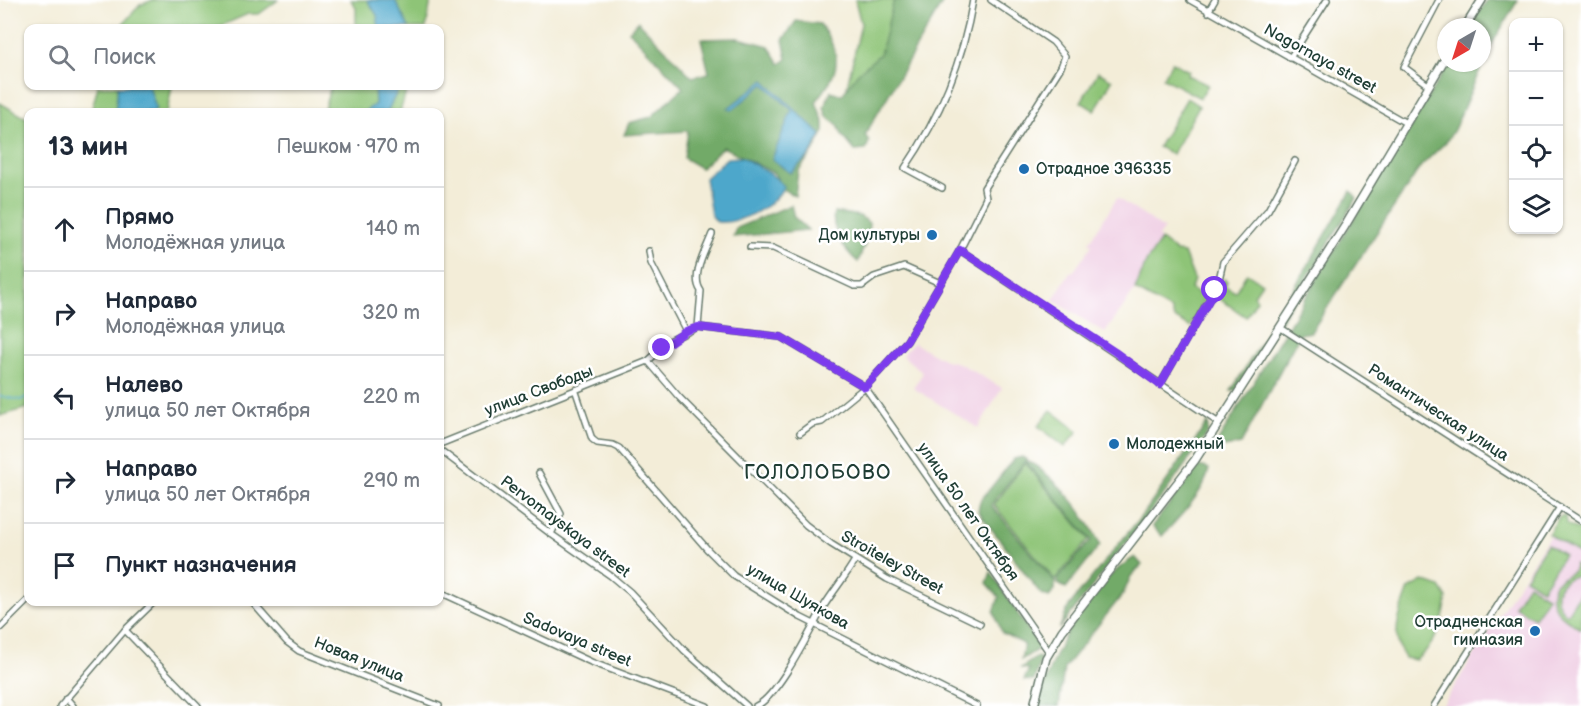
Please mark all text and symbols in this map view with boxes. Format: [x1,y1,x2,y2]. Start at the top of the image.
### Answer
north arrow [1437,18,1491,72]
map controls [1509,18,1563,234]
button: + [1509,18,1563,72]
street label: Nagornaya street [1260,20,1380,98]
search box [24,24,444,90]
icon: search [45,41,78,74]
text: Поиск [93,44,156,71]
button: − [1509,72,1563,126]
button: locate [1509,126,1563,180]
text: 13 мин [48,132,128,163]
text: Пешком · 970 m [276,135,420,159]
place label: Отрадное 396335 [1036,160,1172,179]
marker: Отрадное 396335 [1017,162,1031,176]
button: layers [1509,180,1563,234]
text: Прямо [105,204,174,231]
icon: ahead [48,213,81,246]
text: 140 m [366,217,420,241]
place label: Дом культуры [819,226,920,245]
marker: Дом культуры [925,228,939,242]
text: Молодёжная улица [105,231,285,255]
route start [1201,276,1227,302]
text: Направо [105,288,197,315]
icon: right [48,297,81,330]
text: 320 m [362,301,420,325]
text: Молодёжная улица [105,315,285,339]
route end [648,334,674,360]
street label: Романтическая улица [1364,360,1512,466]
street label: улица Свободы [482,362,596,420]
text: Налево [105,372,183,399]
icon: left [48,381,81,414]
text: 220 m [363,385,420,409]
text: улица 50 лет Октября [105,399,310,423]
place label: Молодежный [1126,435,1224,454]
marker: Молодежный [1107,437,1121,451]
street label: улица 50 лет Октября [913,439,1023,585]
text: Направо [105,456,197,483]
district label: ГОЛОЛОБОВО [744,461,892,485]
icon: right [48,465,81,498]
text: 290 m [363,469,420,493]
street label: Pervomayskaya street [496,472,634,582]
text: улица 50 лет Октября [105,483,310,507]
street label: Stroiteley Street [838,527,946,599]
icon: arrive [48,549,81,582]
text: Пункт назначения [105,552,297,579]
street label: улица Шуякова [744,560,853,634]
street label: Sadovaya street [520,609,634,671]
place label: Отрадненская гимназия [1414,613,1523,650]
marker: Отрадненская гимназия [1528,624,1542,638]
street label: Новая улица [311,633,407,687]

